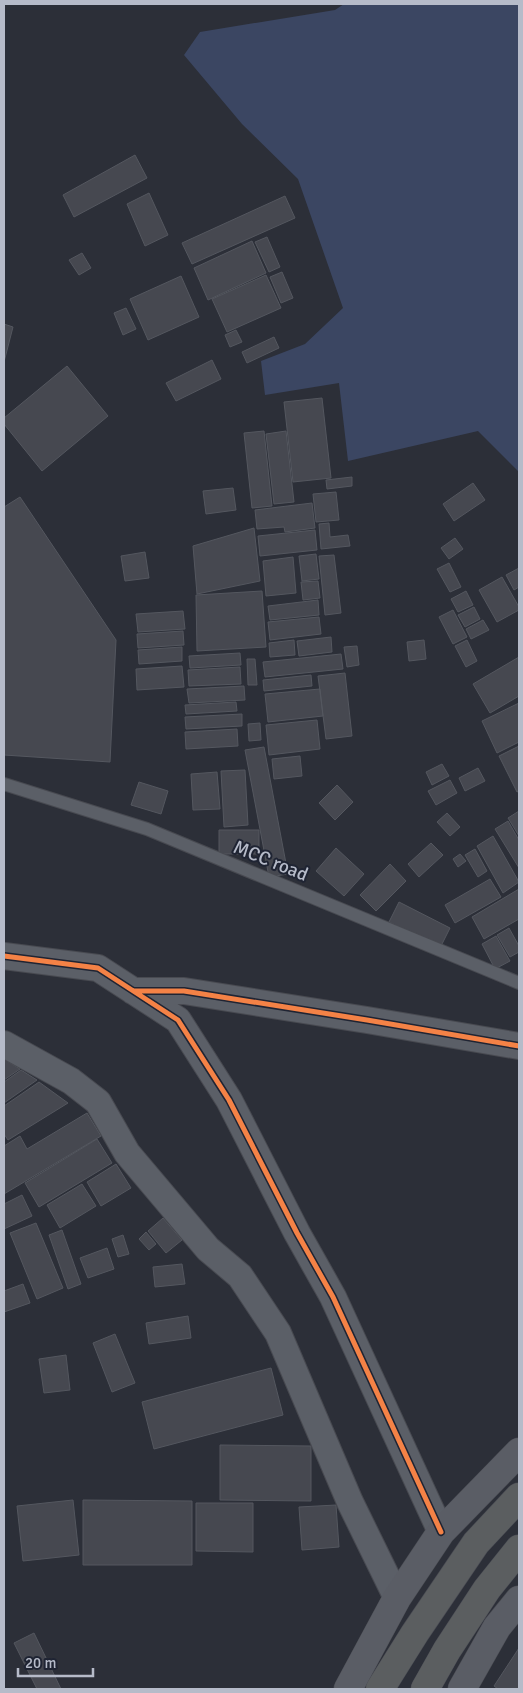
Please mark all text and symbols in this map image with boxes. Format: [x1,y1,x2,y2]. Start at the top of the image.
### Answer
street label: MCC road [230,835,311,887]
scale bar [18,1646,92,1678]
text: 20 m [25,1654,56,1672]

